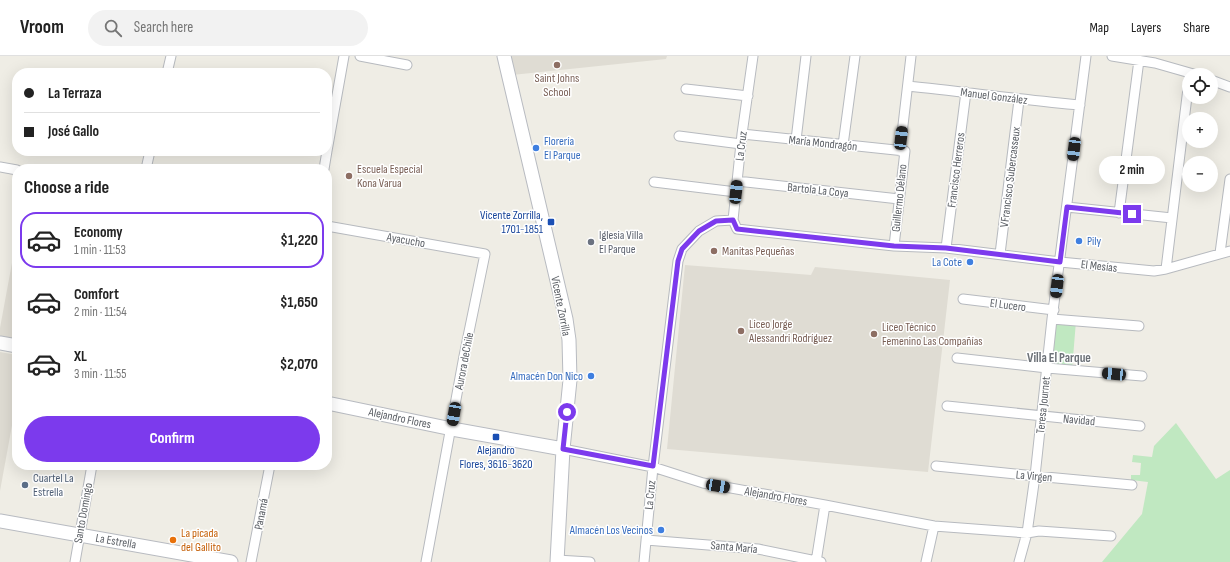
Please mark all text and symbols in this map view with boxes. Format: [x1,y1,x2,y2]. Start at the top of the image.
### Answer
search box [88,10,368,46]
text: Vroom [20,16,64,39]
icon: search [102,17,124,39]
text: Search here [134,18,193,37]
text: Map [1089,19,1109,36]
text: Layers [1131,19,1161,36]
text: Share [1183,19,1210,36]
marker: Saint Johns School [552,60,562,70]
map controls [1182,68,1218,192]
button: locate [1182,68,1218,104]
place label: Saint Johns School [535,71,579,100]
text: La Terraza [48,84,102,103]
street label: Manuel González [960,85,1029,108]
button: + [1182,112,1218,148]
text: José Gallo [48,122,99,141]
car [894,125,908,151]
street label: VFrancisco Subercasseux [997,125,1024,228]
street label: La Cruz [732,130,751,162]
street label: María Mondragón [788,132,858,155]
street label: Francisco Herreros [944,132,969,208]
place label: Florería El Parque [544,134,581,163]
car [1067,136,1081,162]
marker: Florería El Parque [531,143,541,153]
callout: 2 min [1099,156,1165,184]
button: − [1182,156,1218,192]
place label: Escuela Especial Kona Varua [357,162,423,191]
text: 2 min [1120,162,1144,178]
street label: Guillermo Délano [888,163,911,233]
marker: Escuela Especial Kona Varua [344,171,354,181]
text: Choose a ride [24,177,109,198]
car [729,179,743,205]
street label: Bartola La Coya [787,180,850,201]
route end [1123,205,1141,223]
place label: Vicente Zorrilla, 1701-1851 [480,208,544,237]
marker: Vicente Zorrilla, 1701-1851 [546,217,556,227]
icon: car [26,222,62,258]
text: Economy [74,223,123,242]
place label: Iglesia Villa El Parque [599,228,643,257]
street label: Ayacucho [385,230,426,251]
text: $1,220 [280,231,318,250]
place label: Pily [1087,234,1102,249]
marker: Pily [1074,236,1084,246]
marker: Iglesia Villa El Parque [586,237,596,247]
text: 1 min · 11:53 [74,242,126,258]
place label: Manitas Pequeñas [722,244,794,259]
marker: Manitas Pequeñas [709,246,719,256]
place label: La Cote [932,255,962,270]
marker: La Cote [965,257,975,267]
street label: El Mesías [1080,257,1118,276]
car [1050,273,1064,299]
street label: Vicente Zorrilla [547,275,574,338]
icon: car [26,284,62,320]
text: Comfort [74,285,119,304]
text: $1,650 [280,293,318,312]
street label: El Lucero [989,296,1027,315]
text: 2 min · 11:54 [74,304,127,320]
place label: Liceo Jorge Alessandri Rodríguez [748,317,833,346]
place label: Liceo Técnico Femenino Las Compañías [882,320,983,349]
marker: Liceo Jorge Alessandri Rodríguez [736,326,746,336]
marker: Liceo Técnico Femenino Las Compañías [869,329,879,339]
street label: Aurora deChile [451,331,477,392]
icon: car [26,346,62,382]
text: XL [74,347,87,366]
district label: Villa El Parque [1027,350,1091,366]
text: $2,070 [280,355,318,374]
text: 3 min · 11:55 [74,366,127,382]
car [1102,367,1126,381]
place label: Almacén Don Nico [510,369,583,384]
marker: Almacén Don Nico [586,371,596,381]
street label: Teresa Journet [1033,375,1054,434]
car [446,401,462,427]
route start [558,403,576,421]
street label: Alejandro Flores [366,404,433,432]
street label: Navidad [1062,412,1096,429]
button: Confirm [24,416,320,462]
marker: Alejandro Flores, 3616-3620 [491,432,501,442]
place label: Alejandro Flores, 3616-3620 [459,443,533,472]
street label: La Virgen [1015,467,1053,486]
place label: Cuartel La Estrella [33,471,74,500]
car [705,478,731,494]
street label: La Cruz [641,479,660,511]
marker: Cuartel La Estrella [20,480,30,490]
street label: Santo Domingo [71,482,96,544]
street label: Alejandro Flores [742,483,809,509]
street label: Panamá [251,497,272,531]
place label: Almacén Los Vecinos [569,523,653,538]
marker: Almacén Los Vecinos [656,525,666,535]
place label: La picada del Gallito [181,526,221,555]
street label: La Estrella [94,531,138,553]
marker: La picada del Gallito [168,535,178,545]
street label: Santa María [710,538,758,557]

